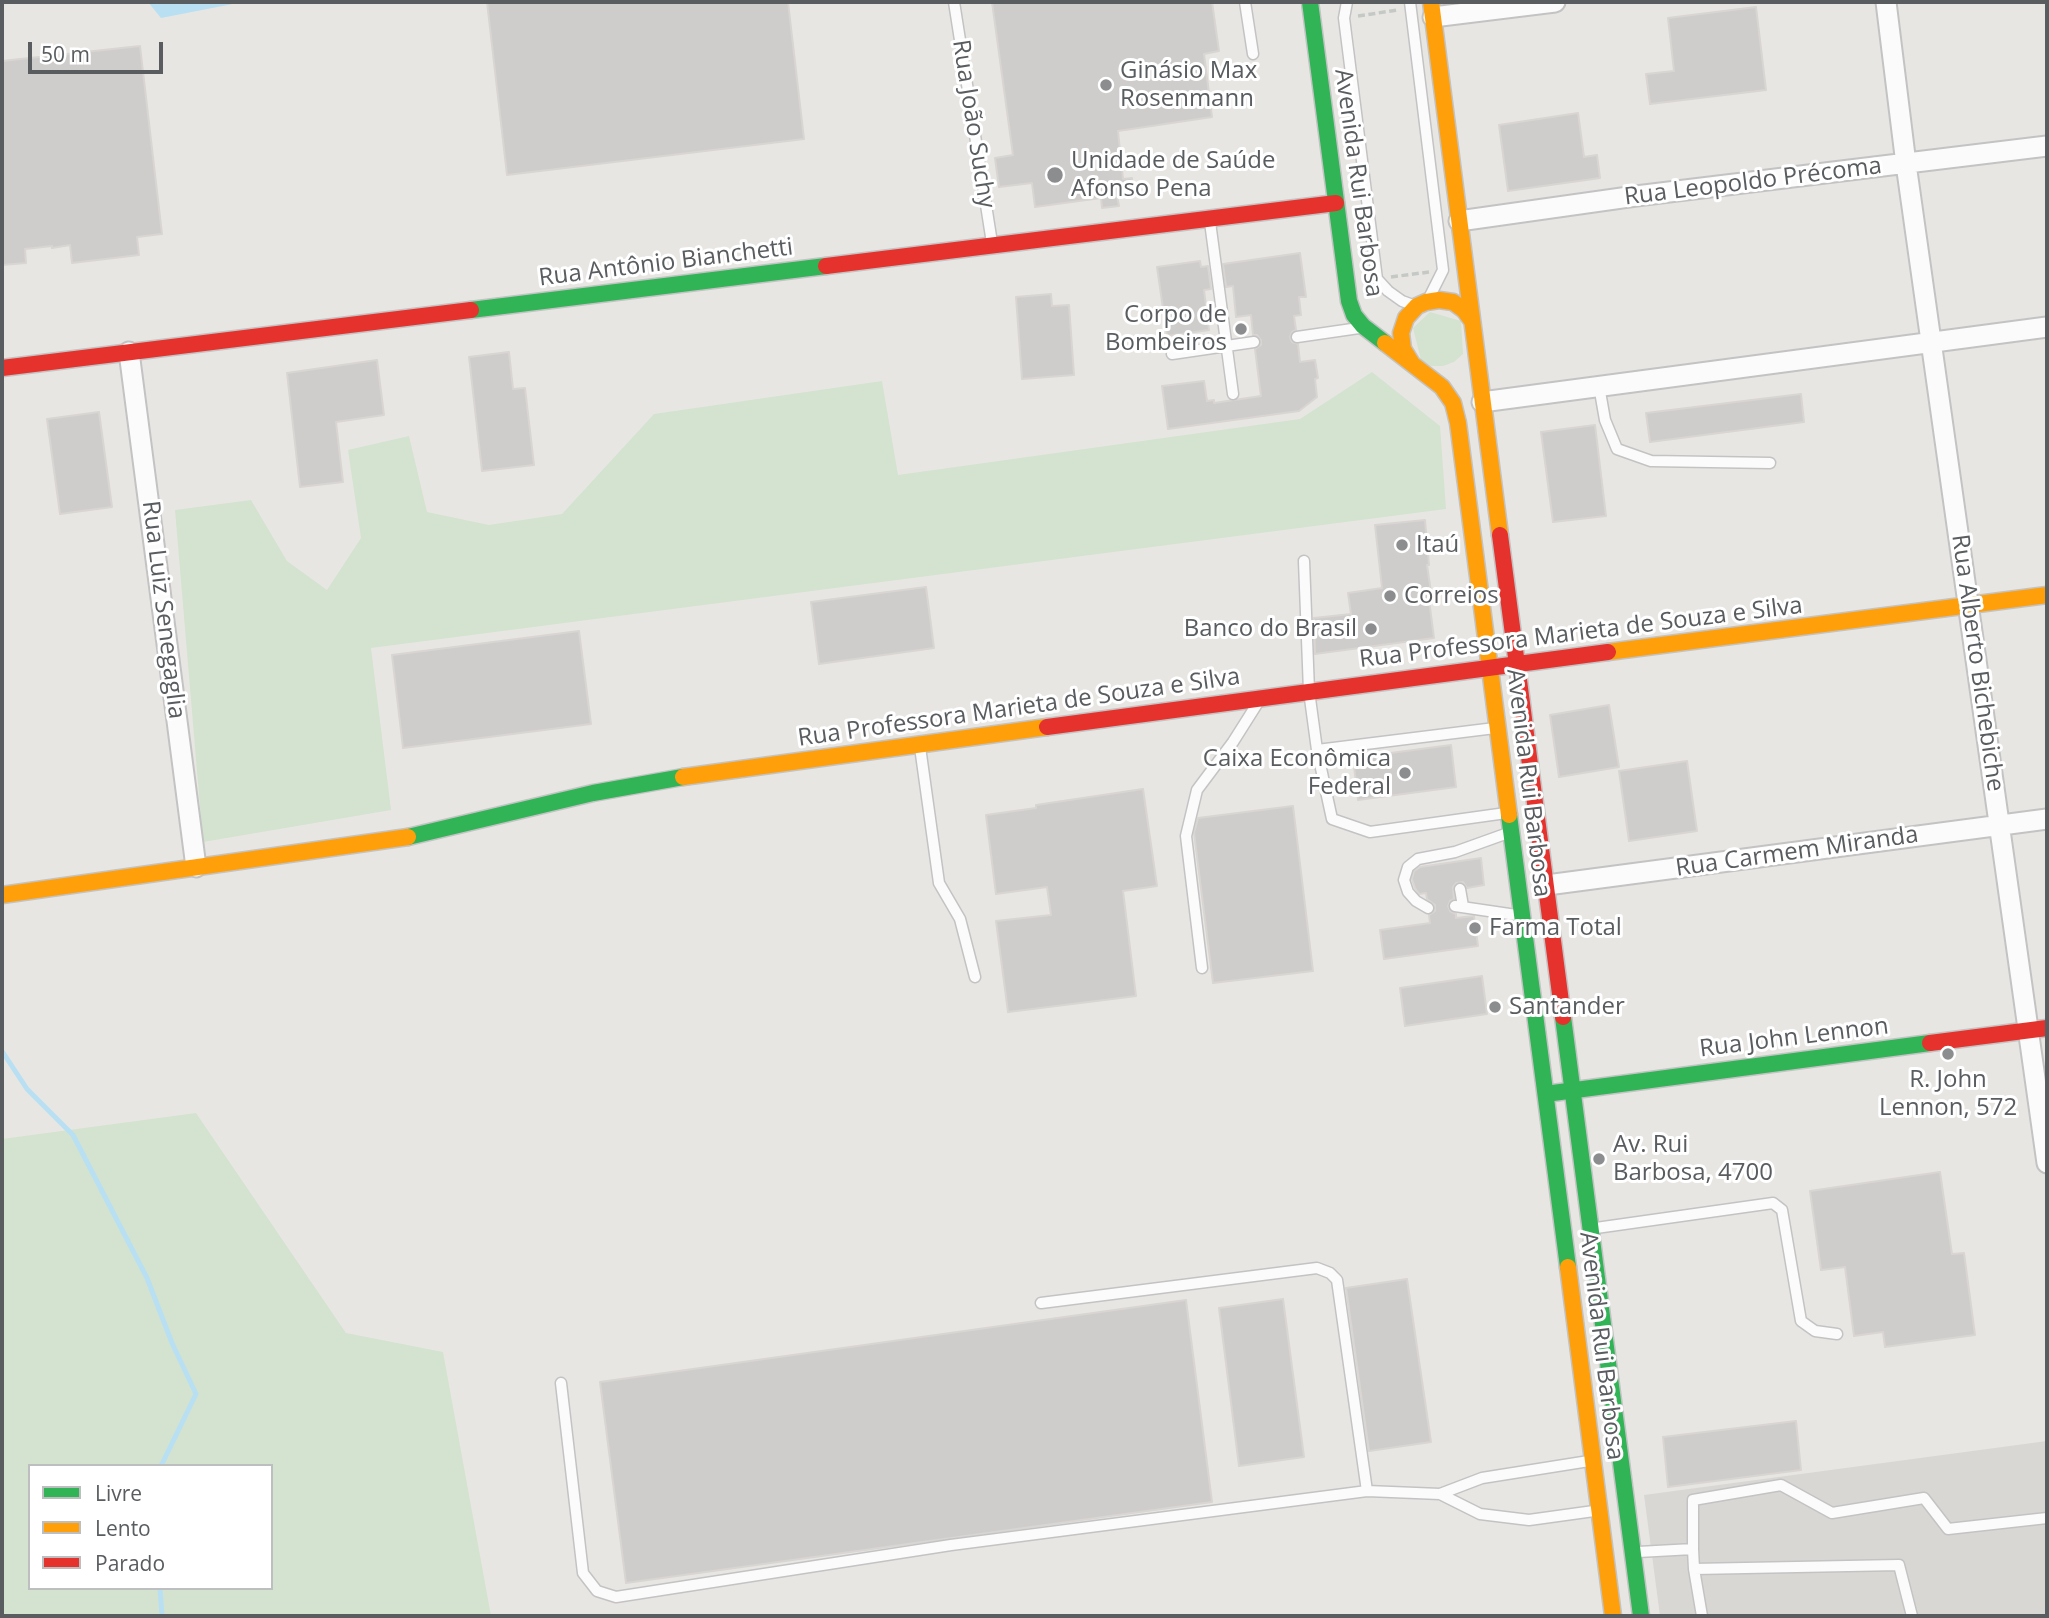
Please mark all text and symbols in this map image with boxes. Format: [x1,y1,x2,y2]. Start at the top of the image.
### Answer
scale bar [32,28,166,72]
street label: Rua João Suchy [945,38,1001,210]
text: 50 m [41,40,90,68]
place label: Ginásio Max Rosenmann [1120,57,1257,113]
street label: Avenida Rui Barbosa [1328,67,1388,299]
marker: Ginásio Max Rosenmann [1098,77,1114,93]
place label: Unidade de Saúde Afonso Pena [1071,147,1275,203]
street label: Rua Leopoldo Précoma [1623,152,1883,212]
marker: Unidade de Saúde Afonso Pena [1045,165,1065,185]
street label: Rua Antônio Bianchetti [537,233,795,293]
place label: Corpo de Bombeiros [1105,301,1227,357]
marker: Corpo de Bombeiros [1233,321,1249,337]
street label: Rua Luiz Senegaglia [135,499,191,721]
place label: Itaú [1416,531,1459,559]
street label: Rua Alberto Bichebiche [1945,533,2009,793]
marker: Itaú [1394,537,1410,553]
place label: Correios [1404,582,1499,610]
marker: Correios [1382,588,1398,604]
street label: Rua Professora Marieta de Souza e Silva [1358,592,1804,674]
place label: Banco do Brasil [1184,615,1357,643]
marker: Banco do Brasil [1363,621,1379,637]
street label: Rua Professora Marieta de Souza e Silva [796,663,1242,753]
street label: Avenida Rui Barbosa [1500,667,1556,899]
place label: Caixa Econômica Federal [1203,745,1391,801]
marker: Caixa Econômica Federal [1397,765,1413,781]
street label: Rua Carmem Miranda [1674,821,1920,883]
place label: Farma Total [1489,914,1622,942]
marker: Farma Total [1467,920,1483,936]
place label: Santander [1509,993,1625,1021]
marker: Santander [1487,999,1503,1015]
street label: Rua John Lennon [1698,1012,1890,1064]
marker: R. John Lennon, 572 [1940,1046,1956,1062]
place label: R. John Lennon, 572 [1879,1066,2017,1122]
place label: Av. Rui Barbosa, 4700 [1613,1131,1773,1187]
marker: Av. Rui Barbosa, 4700 [1591,1151,1607,1167]
street label: Avenida Rui Barbosa [1573,1230,1629,1462]
legend [28,1464,273,1590]
text: Livre [95,1479,142,1507]
text: Lento [95,1514,151,1542]
text: Parado [95,1549,165,1577]

